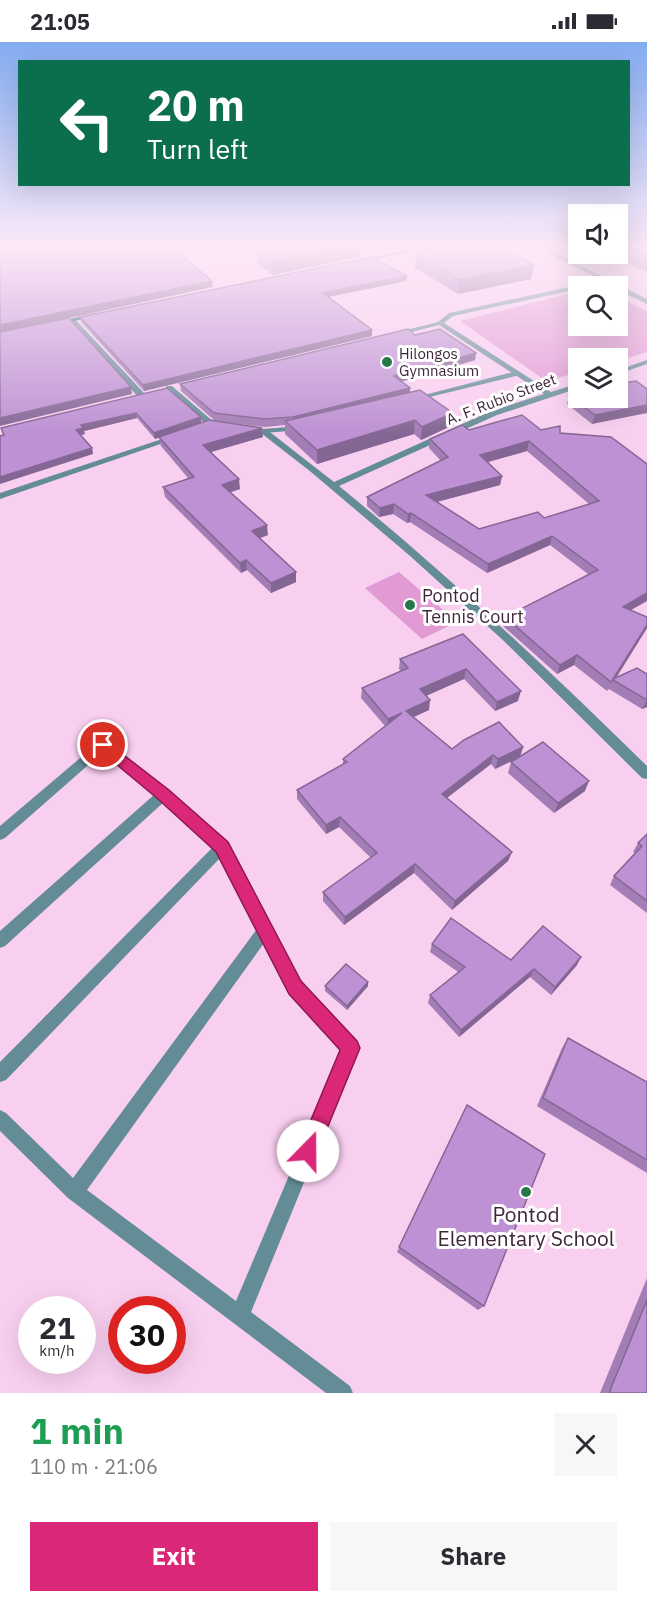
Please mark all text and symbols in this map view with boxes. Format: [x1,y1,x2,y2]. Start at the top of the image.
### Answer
text: 21:05 [30,7,90,36]
text: 20 m [147,78,245,133]
icon: left [48,84,126,162]
text: Turn left [147,131,248,166]
map controls [568,204,628,408]
button: sound [568,204,628,264]
button: search [568,276,628,336]
place label: Hilongos Gymnasium [399,344,479,380]
button: layers [568,348,628,408]
marker: Hilongos Gymnasium [380,355,394,369]
street label: A. F. Rubio Street [443,369,559,429]
place label: Pontod Tennis Court [422,584,523,628]
marker: Pontod Tennis Court [403,598,417,612]
pin [77,719,128,770]
icon: arrive [86,728,119,761]
position arrow [276,1119,340,1183]
marker: Pontod Elementary School [519,1185,533,1199]
place label: Pontod Elementary School [437,1200,615,1252]
speed limit sign: 30 [108,1296,186,1374]
text: 21 [39,1308,75,1347]
text: km/h [39,1341,75,1360]
text: 1 min [30,1407,124,1454]
button: close [554,1413,617,1476]
text: 110 m · 21:06 [30,1453,158,1480]
button: Exit [30,1522,318,1591]
button: Share [330,1522,617,1591]

